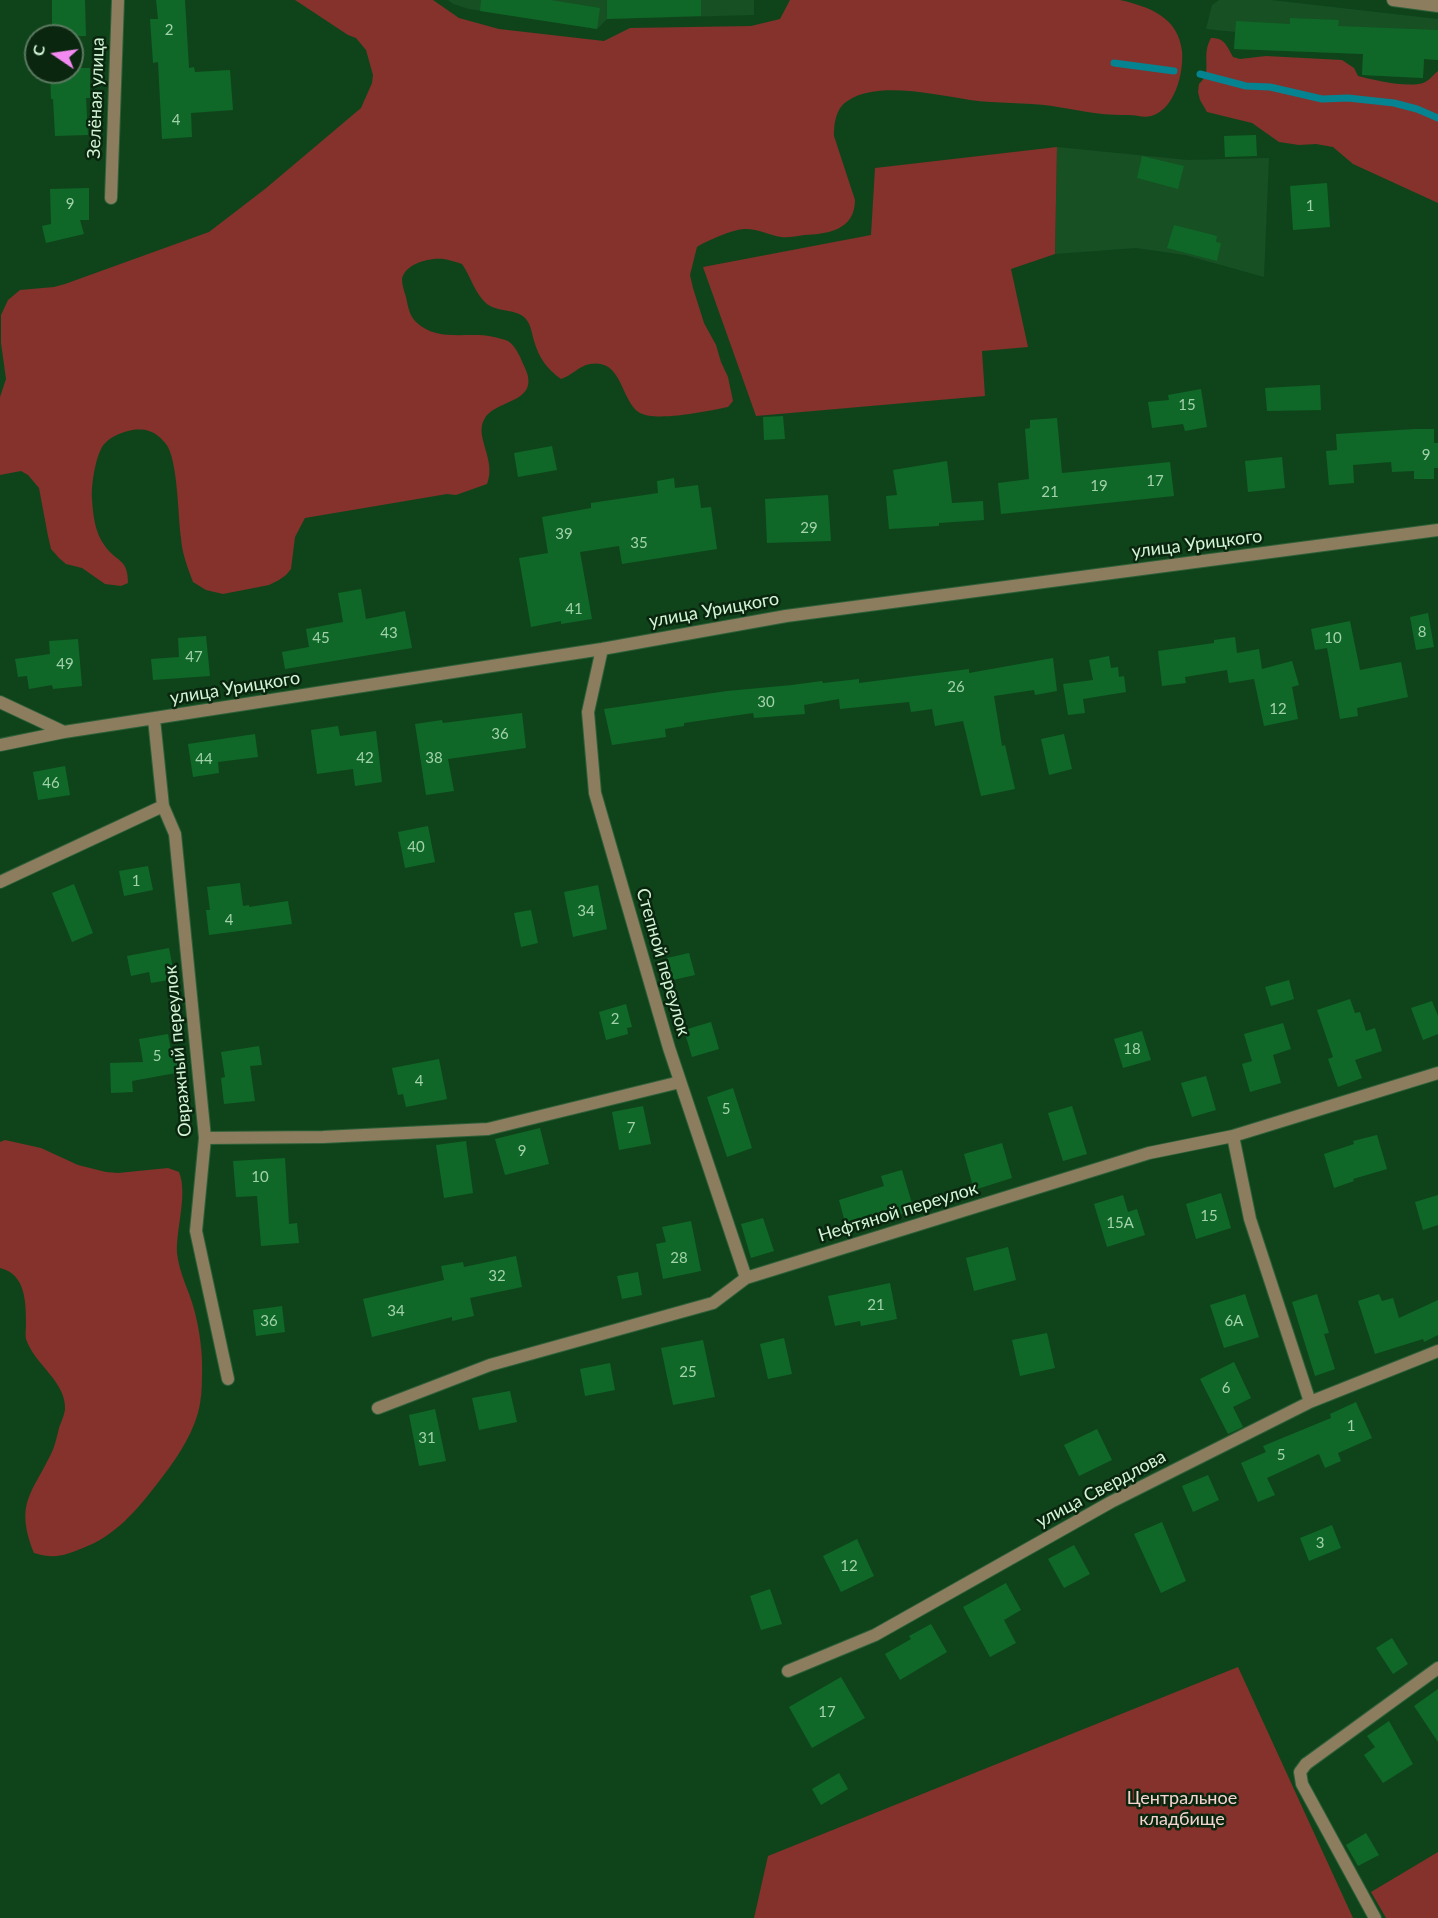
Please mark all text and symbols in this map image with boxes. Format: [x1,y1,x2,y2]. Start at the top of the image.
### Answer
house number: 2 [165,21,173,39]
north arrow [24,24,84,84]
street label: Зелёная улица [83,37,109,159]
text: С [27,43,48,58]
house number: 4 [172,111,180,129]
house number: 9 [66,195,74,213]
house number: 1 [1306,197,1314,215]
house number: 15 [1178,396,1196,414]
house number: 9 [1422,446,1430,464]
house number: 17 [1146,472,1164,490]
house number: 19 [1090,477,1108,495]
house number: 21 [1041,483,1059,501]
house number: 29 [800,519,818,537]
house number: 39 [555,525,573,543]
street label: улица Урицкого [1130,525,1264,563]
house number: 35 [630,534,648,552]
street label: улица Урицкого [647,588,781,632]
house number: 41 [565,600,583,618]
house number: 8 [1418,623,1426,641]
house number: 43 [380,624,398,642]
house number: 45 [312,629,330,647]
house number: 10 [1324,629,1342,647]
house number: 47 [185,648,203,666]
house number: 49 [56,655,74,673]
street label: улица Урицкого [168,667,302,709]
house number: 26 [947,678,965,696]
house number: 30 [757,693,775,711]
house number: 12 [1269,700,1287,718]
house number: 36 [491,725,509,743]
house number: 42 [356,749,374,767]
house number: 38 [425,749,443,767]
house number: 44 [195,750,213,768]
house number: 46 [42,774,60,792]
house number: 40 [407,838,425,856]
house number: 1 [132,872,140,890]
street label: Степной переулок [632,886,694,1038]
house number: 34 [577,902,595,920]
house number: 4 [225,911,233,929]
street label: Овражный переулок [160,964,196,1138]
house number: 2 [611,1010,619,1028]
house number: 18 [1123,1040,1141,1058]
house number: 5 [153,1047,161,1065]
house number: 4 [415,1072,423,1090]
house number: 5 [722,1100,730,1118]
house number: 7 [627,1119,635,1137]
house number: 9 [518,1142,526,1160]
house number: 10 [251,1168,269,1186]
street label: Нефтяной переулок [816,1177,980,1247]
house number: 15 [1200,1207,1218,1225]
house number: 15А [1106,1214,1134,1232]
house number: 28 [670,1249,688,1267]
house number: 32 [488,1267,506,1285]
house number: 21 [867,1296,885,1314]
house number: 34 [387,1302,405,1320]
house number: 36 [260,1312,278,1330]
house number: 6А [1225,1312,1243,1330]
house number: 25 [679,1363,697,1381]
house number: 6 [1222,1379,1230,1397]
house number: 1 [1347,1417,1355,1435]
house number: 31 [418,1429,436,1447]
street label: улица Свердлова [1033,1446,1169,1532]
house number: 5 [1277,1446,1285,1464]
house number: 3 [1316,1534,1324,1552]
house number: 12 [840,1557,858,1575]
house number: 17 [818,1703,836,1721]
park label: Центральное кладбище [1127,1787,1237,1830]

